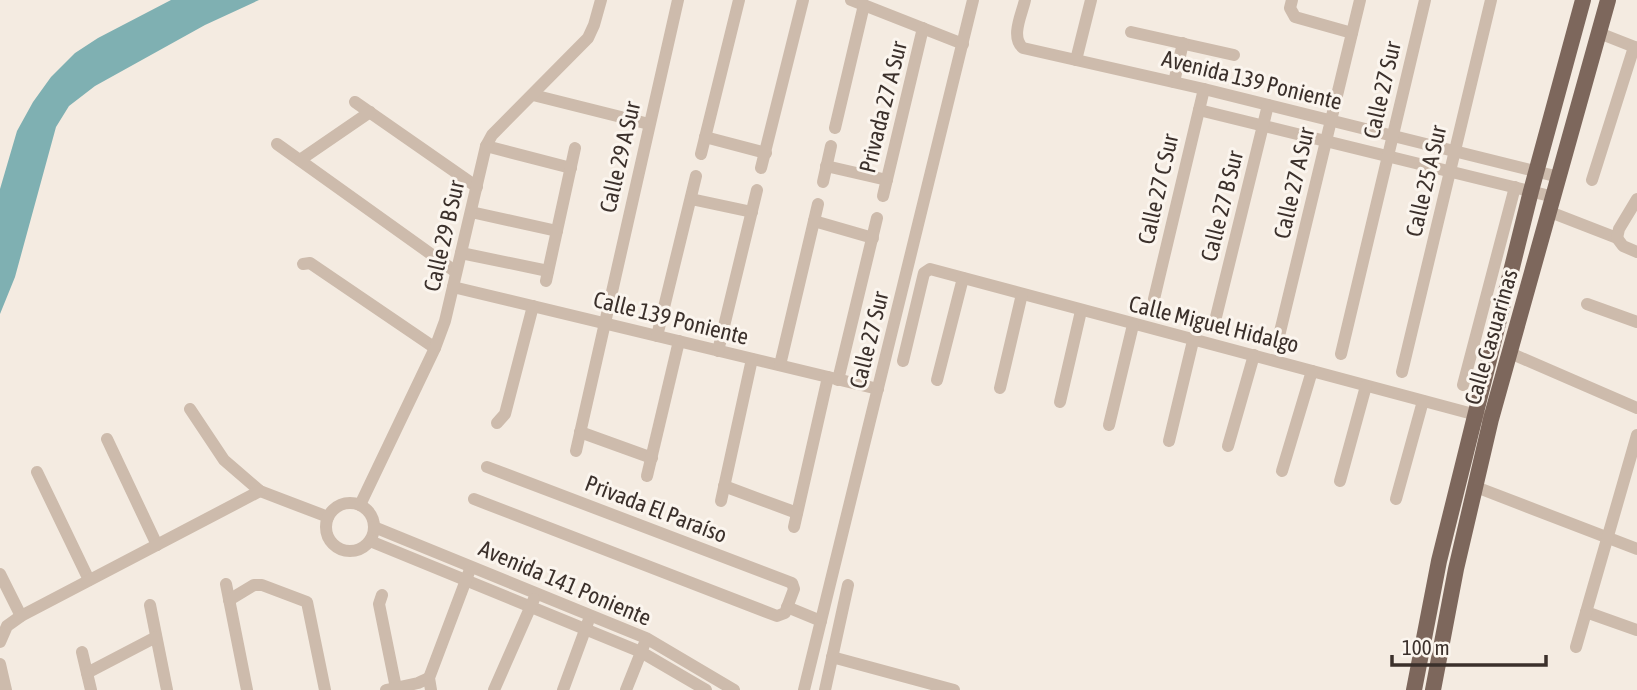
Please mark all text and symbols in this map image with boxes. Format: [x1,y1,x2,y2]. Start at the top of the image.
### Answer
street label: Privada 27 A Sur [854,37,912,176]
street label: Calle 27 Sur [1358,38,1406,141]
street label: Avenida 139 Poniente [1159,45,1345,115]
street label: Calle 29 A Sur [595,98,646,215]
street label: Calle 25 A Sur [1401,122,1452,239]
street label: Calle 27 A Sur [1269,124,1320,241]
street label: Calle 27 C Sur [1133,130,1184,247]
street label: Calle 27 B Sur [1196,147,1249,264]
street label: Calle 29 B Sur [419,177,470,294]
street label: Calle Casuarinas [1459,266,1523,408]
street label: Calle 139 Poniente [591,286,751,350]
street label: Calle 27 Sur [844,288,894,391]
street label: Calle Miguel Hidalgo [1126,290,1302,358]
street label: Privada El Paraíso [581,470,731,548]
street label: Avenida 141 Poniente [475,535,655,631]
scale bar [1392,624,1546,668]
text: 100 m [1402,635,1450,659]

